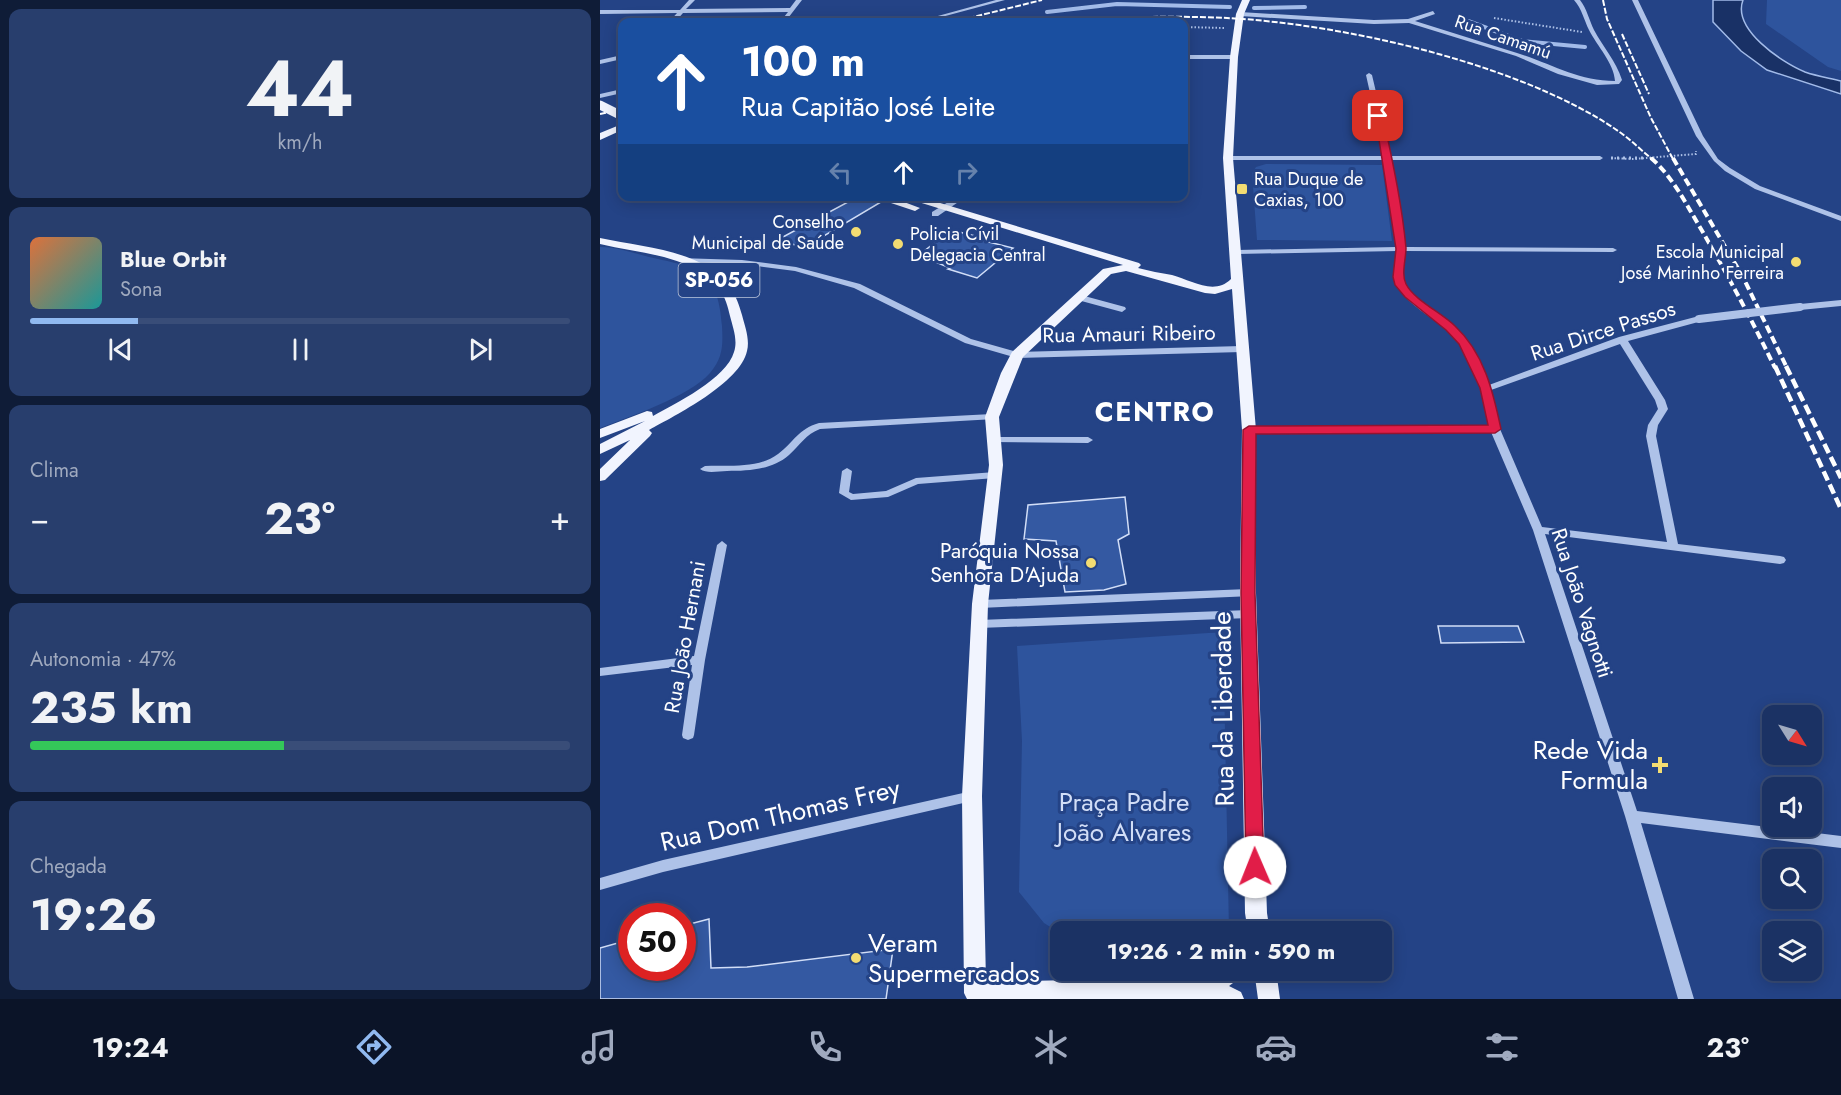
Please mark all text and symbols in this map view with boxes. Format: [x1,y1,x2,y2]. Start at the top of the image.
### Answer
street label: Rua Camamú [1451,8,1555,66]
text: 100 m [741,31,865,92]
text: 44 [246,33,354,145]
icon: ahead [642,42,720,120]
text: Rua Capitão José Leite [741,87,995,126]
pin [1352,90,1403,141]
icon: arrive [1361,99,1394,132]
text: km/h [277,128,323,157]
icon: left [824,156,857,189]
icon: ahead [887,156,920,189]
icon: right [950,156,983,189]
place label: Rua Duque de Caxias, 100 [1254,166,1363,213]
marker: Rua Duque de Caxias, 100 [1235,182,1249,196]
place label: Conselho Municipal de Saúde [692,209,844,256]
place label: Policia Cívil Delegacia Central [910,221,1046,268]
marker: Conselho Municipal de Saúde [849,225,863,239]
marker: Policia Cívil Delegacia Central [891,237,905,251]
place label: Escola Municipal José Marinho Ferreira [1619,239,1784,286]
text: Blue Orbit [120,243,226,275]
marker: Escola Municipal José Marinho Ferreira [1789,255,1803,269]
road number: SP-056 [678,263,760,297]
text: Sona [120,275,162,304]
street label: Rua Dirce Passos [1527,293,1679,369]
street label: Rua Amauri Ribeiro [1042,317,1216,351]
icon: previous [104,333,137,366]
icon: pause [284,333,317,366]
icon: next [464,333,497,366]
district label: CENTRO [1095,392,1215,431]
text: Clima [30,456,79,485]
text: 23° [264,486,335,551]
text: − [30,495,49,542]
text: + [550,495,570,542]
street label: Rua João Vagnotti [1544,524,1620,682]
place label: Paróquia Nossa Senhora D'Ajuda [930,536,1079,590]
marker: Paróquia Nossa Senhora D'Ajuda [1084,556,1098,570]
street label: Rua João Hernani [657,558,713,716]
street label: Rua da Liberdade [1202,611,1244,807]
text: Autonomia · 47% [30,645,176,674]
text: 235 km [30,675,193,740]
north arrow [1762,705,1822,765]
map controls [1762,705,1822,981]
place label: Rede Vida Formula [1533,731,1648,799]
marker: Rede Vida Formula [1653,758,1667,772]
street label: Rua Dom Thomas Frey [656,769,904,861]
button: sound [1762,777,1822,837]
park label: Praça Padre João Alvares [1054,783,1191,851]
position arrow [1223,835,1287,899]
button: search [1762,849,1822,909]
text: Chegada [30,852,107,881]
text: 19:26 [30,882,157,947]
speed limit sign: 50 [618,903,696,981]
button: layers [1762,921,1822,981]
place label: Veram Supermercados [868,924,1040,992]
text: 19:26 · 2 min · 590 m [1107,935,1335,967]
marker: Veram Supermercados [849,951,863,965]
icon: directions [353,1026,395,1068]
icon: music [578,1026,620,1068]
icon: phone [804,1026,846,1068]
icon: climate [1030,1026,1072,1068]
icon: car [1255,1026,1297,1068]
icon: filters [1481,1026,1523,1068]
text: 19:24 [92,1028,169,1067]
text: 23° [1707,1028,1749,1067]

